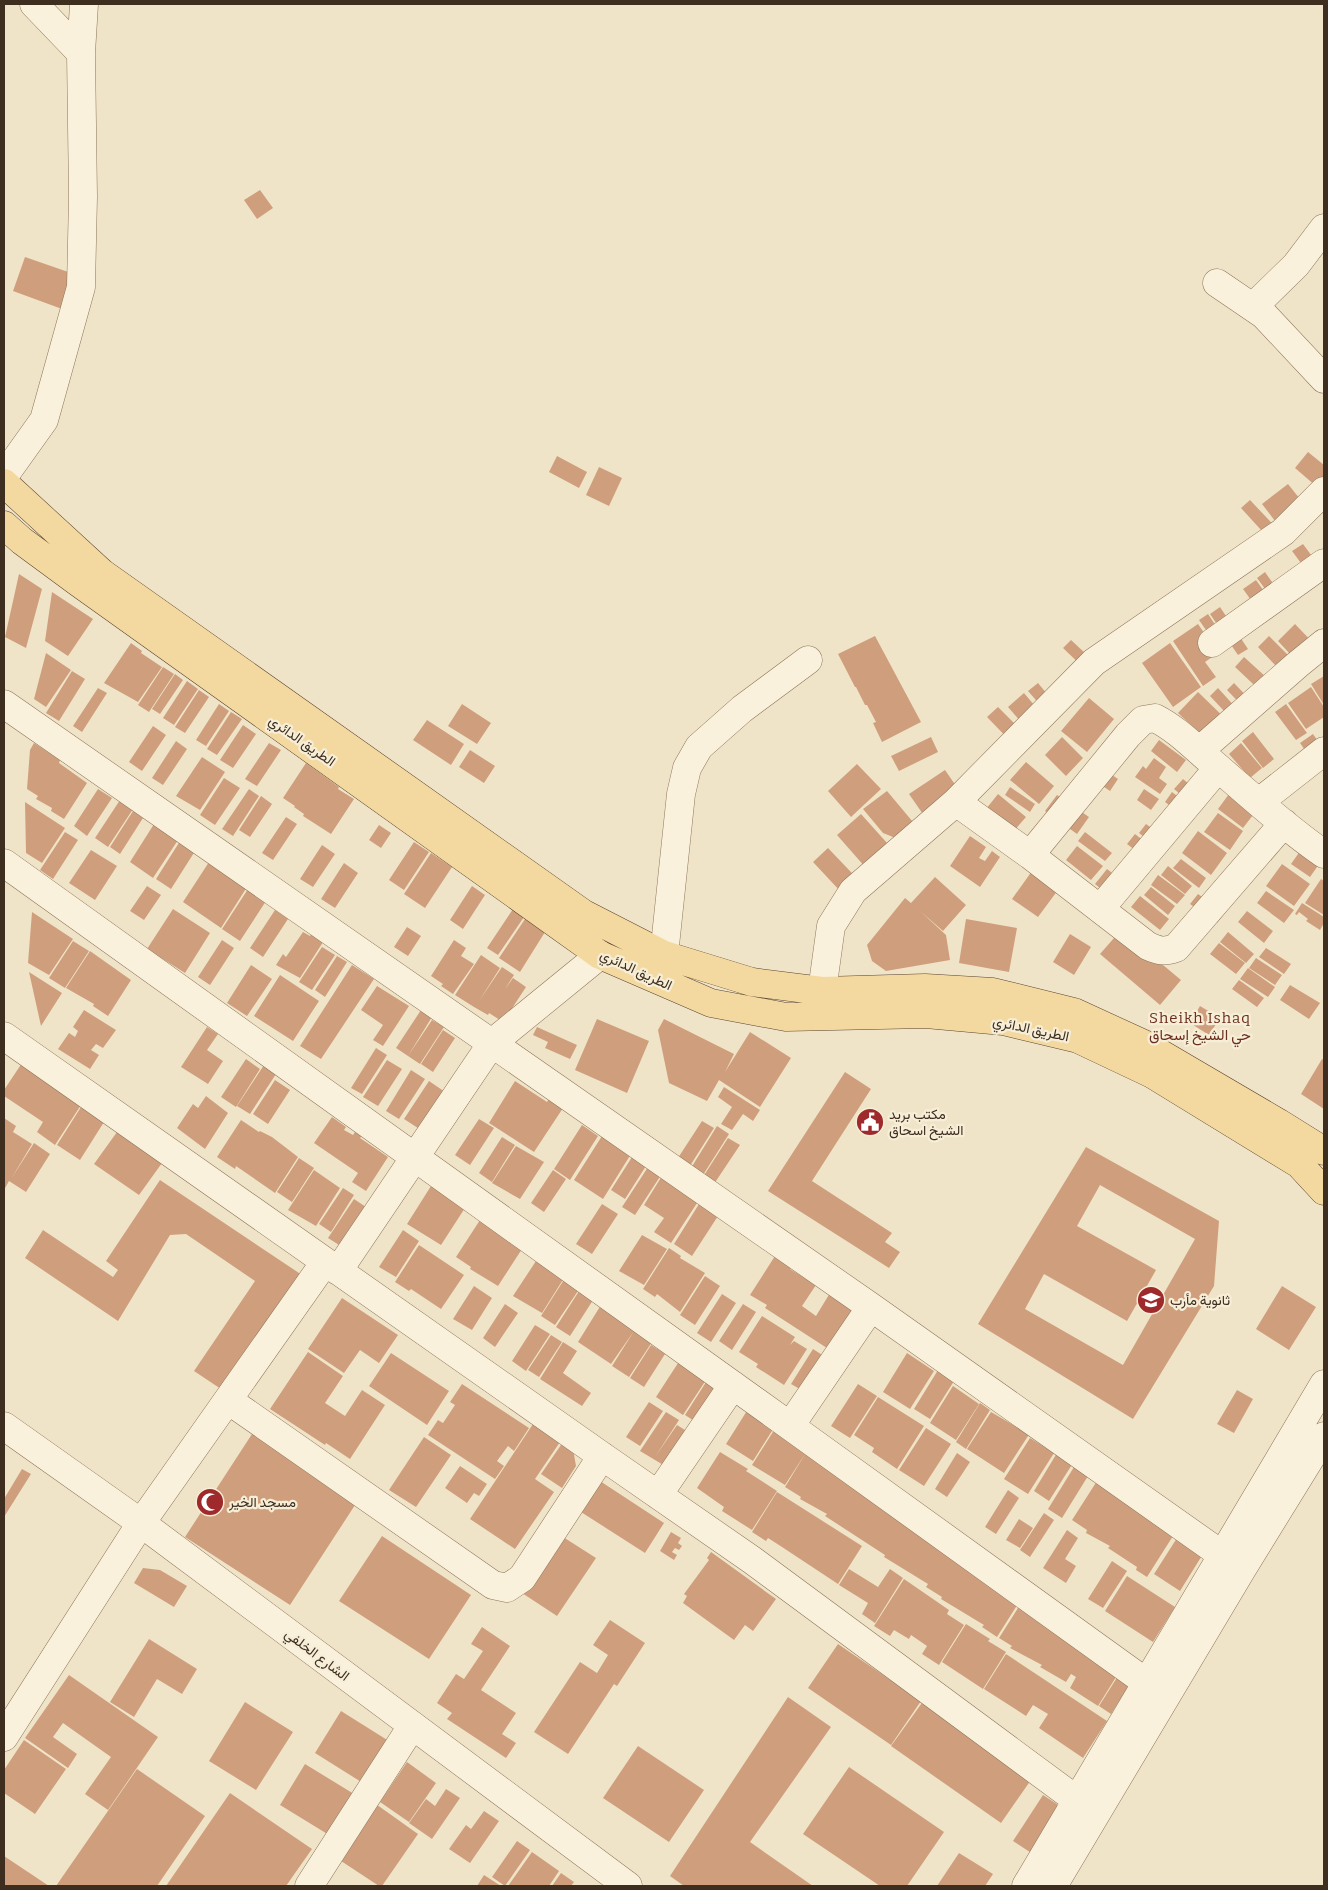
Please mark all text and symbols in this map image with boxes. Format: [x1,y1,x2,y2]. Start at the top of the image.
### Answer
street label: الطريق الدائري [264,712,339,773]
street label: الطريق الدائري [596,946,675,997]
district label: Sheikh Ishaq حي الشيخ إسحاق [1149,1009,1251,1048]
street label: الطريق الدائري [991,1013,1071,1048]
place label: مكتب بريد الشيخ اسحاق [889,1106,964,1141]
public building icon: مكتب بريد الشيخ اسحاق [855,1107,885,1137]
school or university icon: ثانوية مأرب [1136,1285,1166,1315]
place label: ثانوية مأرب [1170,1292,1230,1309]
mosque icon: مسجد الخير [195,1487,225,1517]
place label: مسجد الخير [228,1494,296,1511]
street label: الشارع الخلفي [280,1625,353,1687]

